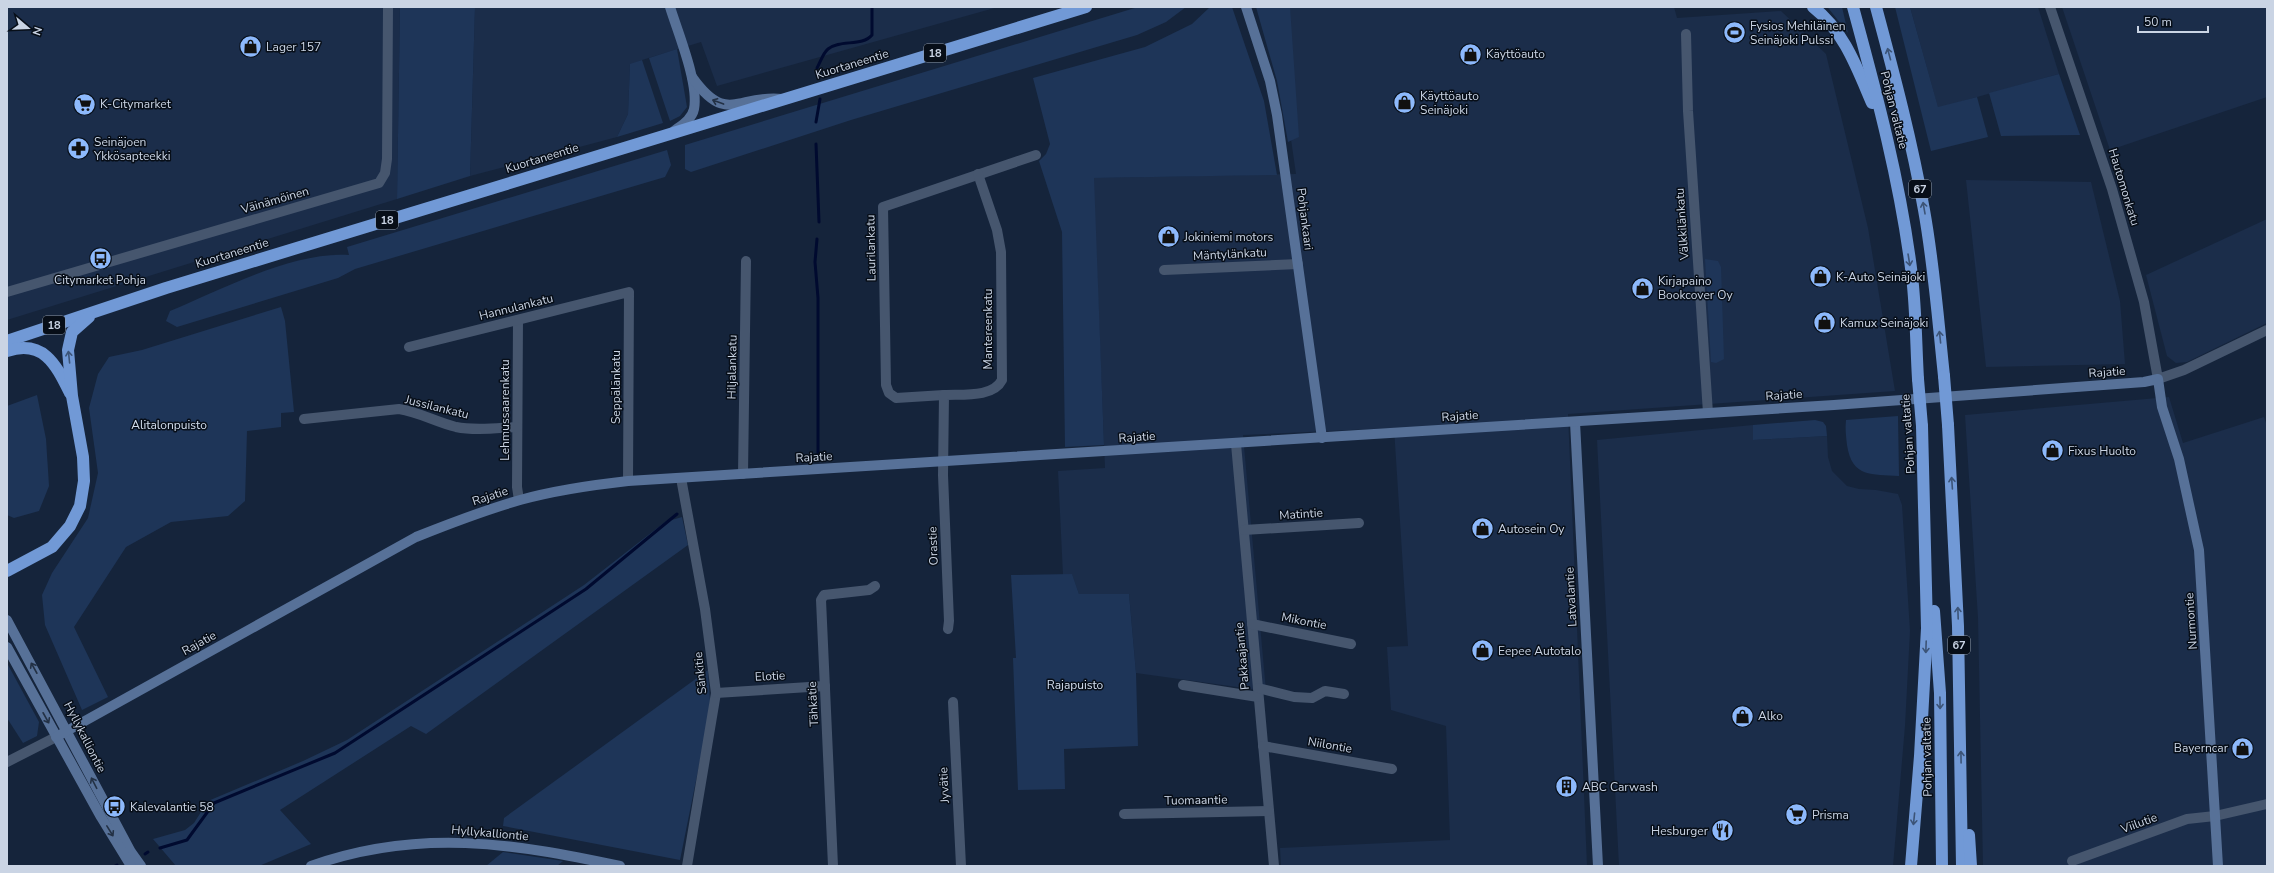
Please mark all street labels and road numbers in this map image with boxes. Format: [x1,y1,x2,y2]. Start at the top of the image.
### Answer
road number: 18 [924,44,946,62]
street label: Kuortaneentie [813,45,891,83]
street label: Pohjan valtatie [1877,69,1911,151]
street label: Kuortaneentie [503,139,581,177]
street label: Hautomonkatu [2105,146,2143,228]
road number: 67 [1909,180,1931,198]
street label: Väinämöinen [238,183,311,218]
street label: Pohjankaari [1293,187,1317,251]
street label: Välkkilänkatu [1671,187,1693,262]
road number: 18 [376,211,398,229]
street label: Laurilankatu [862,215,880,281]
street label: Kuortaneentie [193,234,271,272]
street label: Mäntylänkatu [1193,244,1267,264]
street label: Mantereenkatu [980,289,996,370]
street label: Hannulankatu [477,290,555,324]
road number: 18 [43,316,65,334]
street label: Hiljalankatu [723,335,741,399]
street label: Seppälänkatu [608,350,624,424]
street label: Lehmussaarenkatu [497,359,513,461]
street label: Rajatie [2088,363,2126,381]
street label: Rajatie [1765,386,1803,404]
street label: Jussilankatu [403,391,470,423]
street label: Pohjan valtatie [1897,394,1919,474]
street label: Rajatie [1441,407,1479,425]
street label: Rajatie [1118,428,1156,446]
street label: Rajatie [795,448,833,466]
street label: Rajatie [470,483,510,509]
street label: Matintie [1279,504,1323,524]
street label: Orastie [924,526,942,566]
street label: Latvalantie [1561,567,1581,627]
street label: Nurmontie [2181,592,2201,650]
street label: Mikontie [1280,609,1328,633]
street label: Pakkaajantie [1231,622,1253,690]
street label: Rajatie [179,627,219,659]
road number: 67 [1948,636,1970,654]
street label: Sänkitie [690,651,710,695]
street label: Elotie [754,667,786,685]
street label: Tähkätie [804,681,822,727]
street label: Hyllykalliontie [60,699,110,775]
street label: Pohjan valtatie [1918,717,1936,797]
street label: Niilontie [1307,733,1353,757]
street label: Jyvätie [935,767,953,804]
street label: Tuomaantie [1164,791,1228,809]
street label: Viilutie [2118,809,2159,837]
street label: Hyllykalliontie [451,822,529,844]

